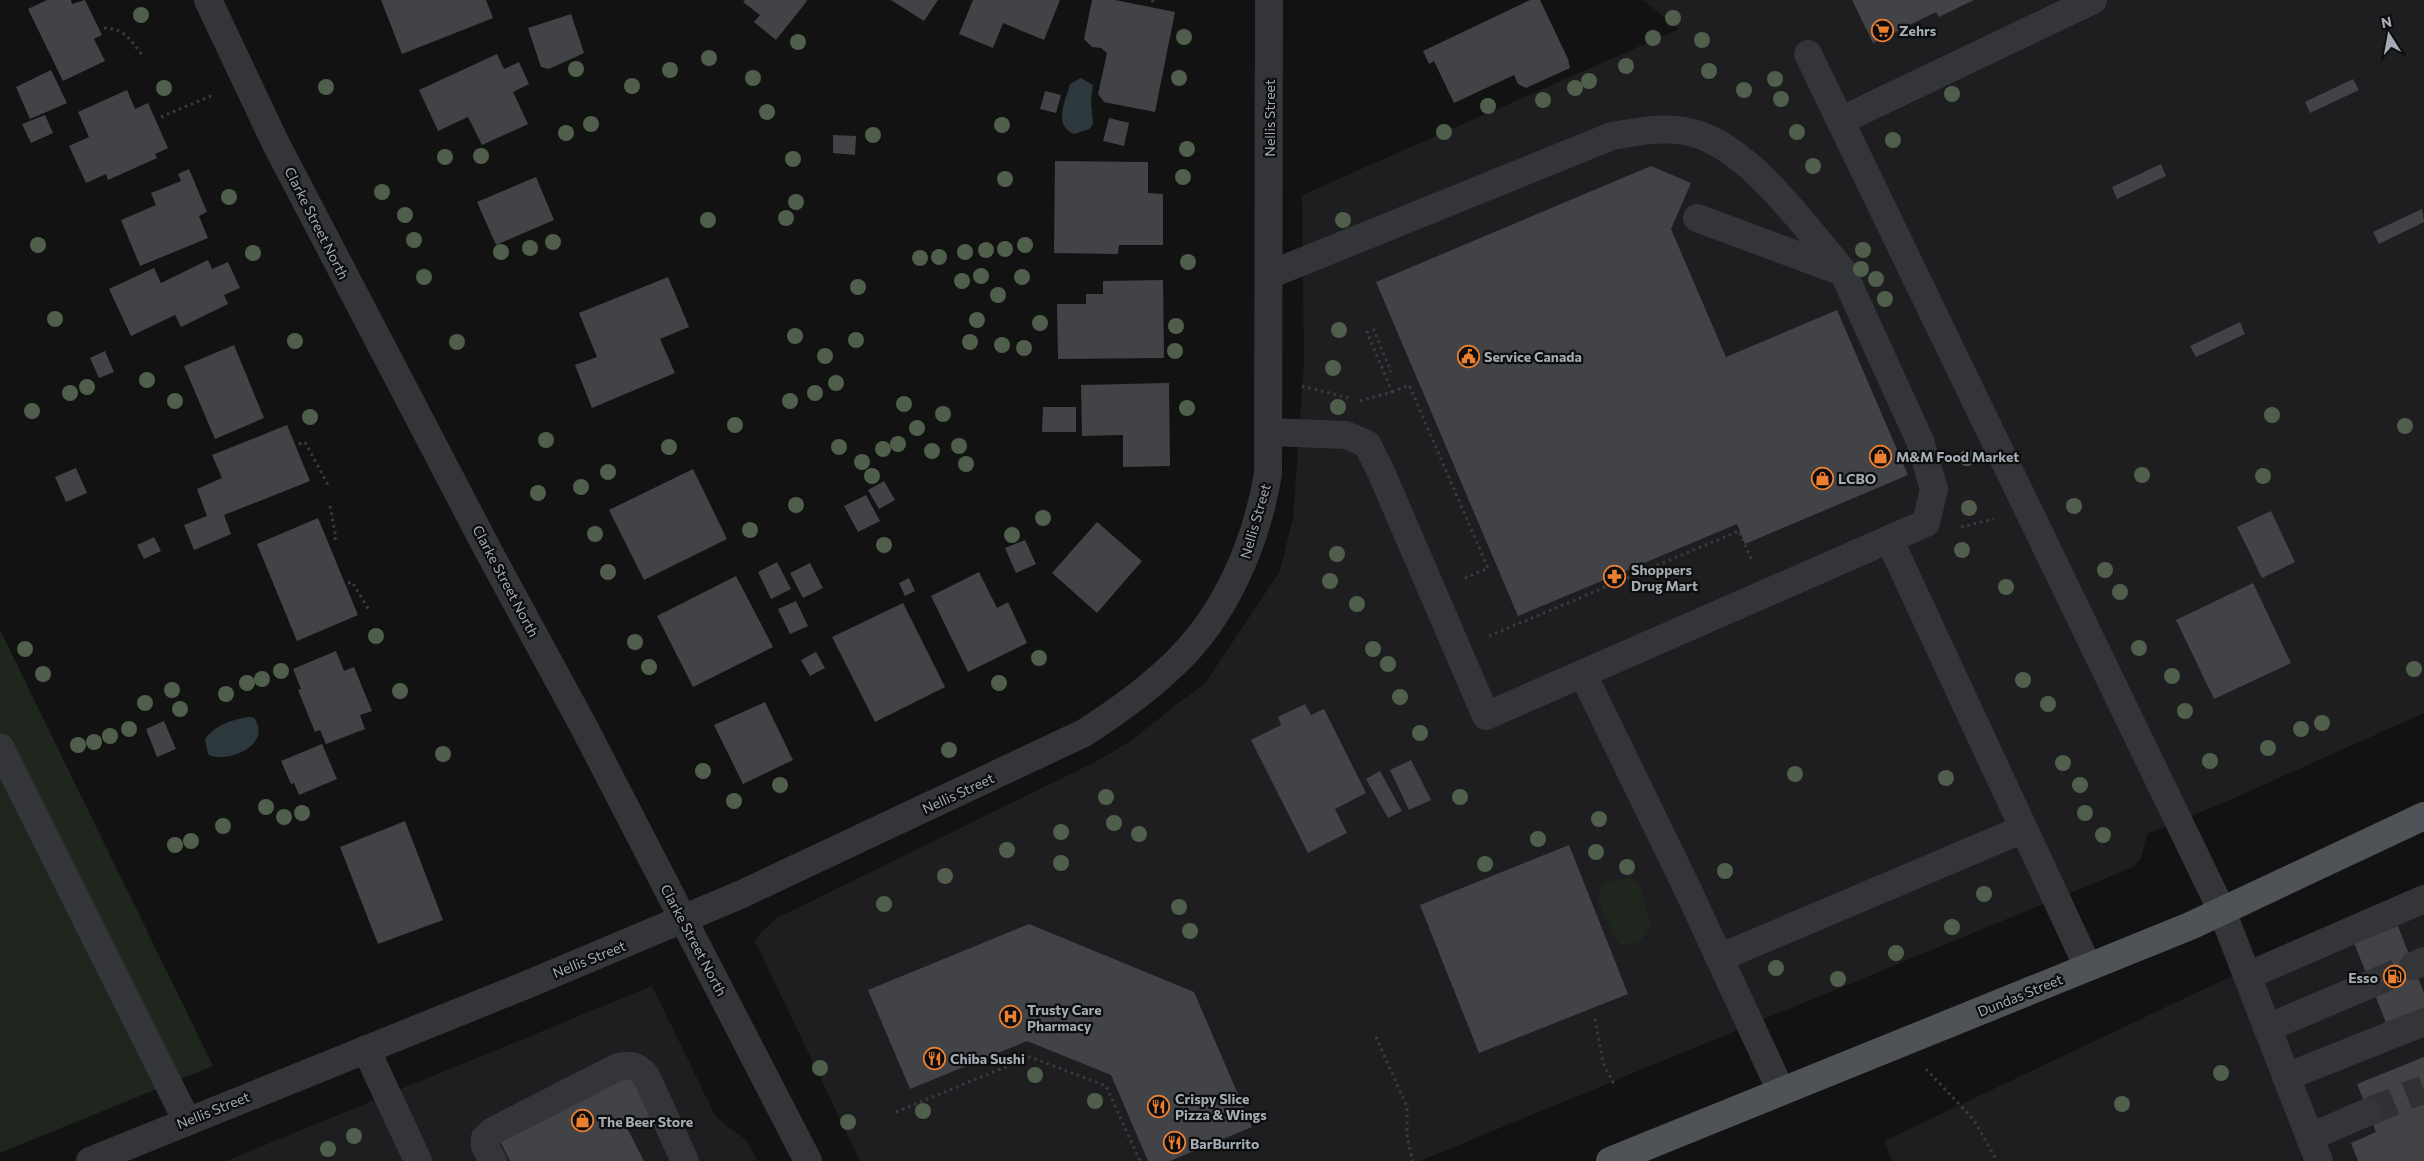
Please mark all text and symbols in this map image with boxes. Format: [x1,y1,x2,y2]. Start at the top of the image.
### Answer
north arrow [2364,10,2414,60]
text: N [2380,12,2393,31]
supermarket icon: Zehrs [1871,18,1895,42]
place label: Zehrs [1899,22,1937,39]
street label: Nellis Street [1261,79,1278,157]
street label: Clarke Street North [281,164,353,282]
public building icon: Service Canada [1456,344,1480,368]
place label: Service Canada [1484,348,1582,365]
shop icon: M&M Food Market [1868,444,1892,468]
place label: M&M Food Market [1896,448,2019,465]
shop icon: LCBO [1810,466,1834,490]
place label: LCBO [1838,470,1876,487]
street label: Nellis Street [1236,481,1274,560]
street label: Clarke Street North [469,522,543,640]
place label: Shoppers Drug Mart [1631,561,1698,594]
pharmacy icon: Shoppers Drug Mart [1603,565,1627,589]
street label: Nellis Street [919,769,997,817]
street label: Clarke Street North [657,881,731,999]
street label: Nellis Street [550,937,628,981]
fuel station icon: Esso [2382,965,2406,989]
place label: Esso [2348,969,2378,986]
street label: Dundas Street [1975,970,2065,1020]
place label: Trusty Care Pharmacy [1027,1001,1102,1034]
hospital icon: Trusty Care Pharmacy [999,1005,1023,1029]
restaurant icon: Chiba Sushi [922,1046,946,1070]
place label: Chiba Sushi [950,1050,1025,1067]
street label: Nellis Street [174,1088,252,1132]
place label: Crispy Slice Pizza & Wings [1175,1090,1267,1123]
restaurant icon: Crispy Slice Pizza & Wings [1147,1094,1171,1118]
shop icon: The Beer Store [570,1109,594,1133]
place label: The Beer Store [598,1113,693,1130]
restaurant icon: BarBurrito [1162,1131,1186,1155]
place label: BarBurrito [1190,1135,1259,1152]

